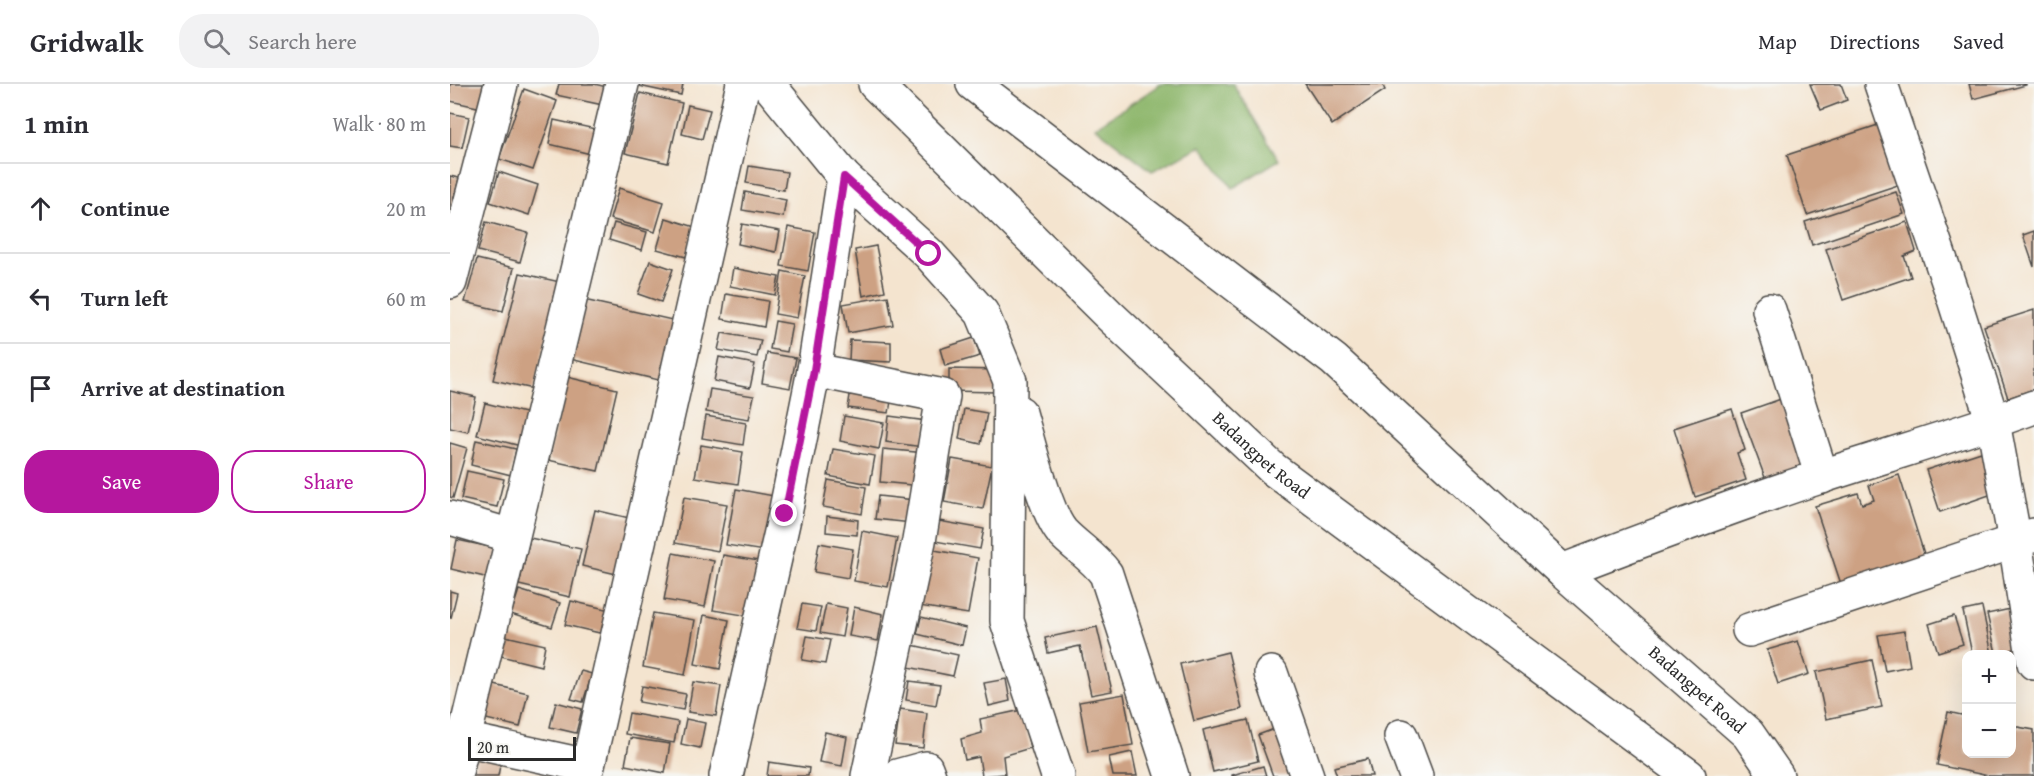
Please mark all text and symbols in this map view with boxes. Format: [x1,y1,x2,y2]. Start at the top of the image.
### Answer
search box [179,14,599,68]
text: Gridwalk [30,21,143,62]
icon: search [200,25,233,58]
text: Search here [248,25,357,57]
text: Map [1758,26,1797,57]
text: Directions [1830,26,1920,57]
text: Saved [1953,26,2004,57]
text: 1 min [24,104,89,143]
text: Walk · 80 m [332,109,426,138]
icon: ahead [24,192,57,225]
text: Continue [81,192,170,224]
text: 20 m [386,194,426,223]
route start [915,240,941,266]
icon: left [24,282,57,315]
text: Turn left [81,282,168,314]
text: 60 m [386,284,426,313]
icon: arrive [24,372,57,405]
text: Arrive at destination [81,372,285,404]
street label: Badangpet Road [1207,405,1316,505]
button: Save [24,450,219,513]
button: Share [231,450,426,513]
route end [771,500,797,526]
street label: Badangpet Road [1643,639,1753,740]
map controls [1962,650,2016,758]
button: + [1962,650,2016,704]
button: − [1962,704,2016,758]
scale bar [468,734,576,762]
text: 20 m [477,735,509,759]

